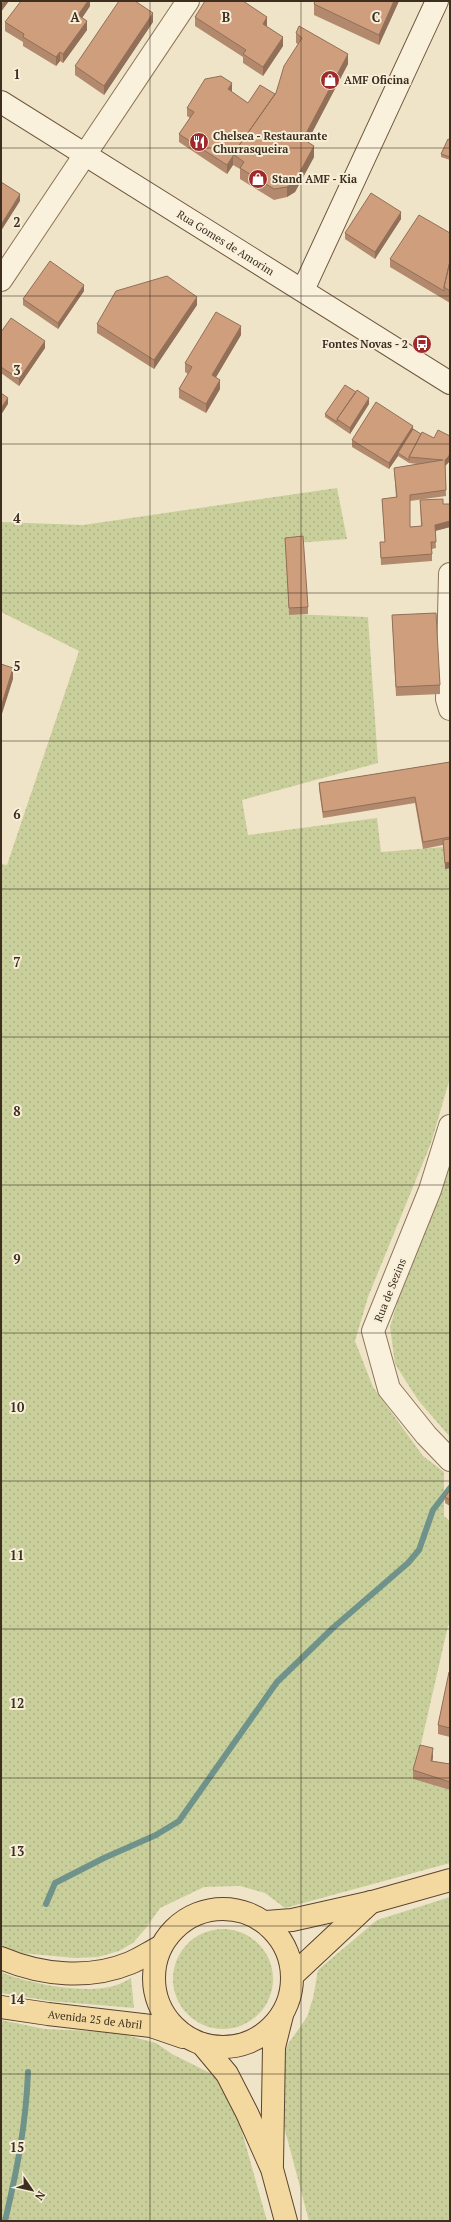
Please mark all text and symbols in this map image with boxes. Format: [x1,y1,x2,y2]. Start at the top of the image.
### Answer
text: A [70,8,80,26]
text: B [222,8,230,26]
text: C [372,8,380,26]
text: 1 [13,65,21,83]
shop icon: AMF Oficina [319,69,341,91]
place label: AMF Oficina [344,73,409,87]
place label: Chelsea - Restaurante Churrasqueira [213,129,327,156]
restaurant icon: Chelsea - Restaurante Churrasqueira [188,131,210,153]
shop icon: Stand AMF - Kia [247,168,269,190]
place label: Stand AMF - Kia [272,172,357,186]
street label: Rua Gomes de Amorim [174,207,277,279]
text: 2 [13,213,21,231]
bus stop icon: Fontes Novas - 2 [411,333,433,355]
place label: Fontes Novas - 2 [322,337,408,351]
text: 3 [13,361,21,379]
text: 4 [13,509,21,527]
text: 5 [13,657,21,675]
text: 6 [13,805,21,823]
text: 7 [13,953,21,971]
text: 8 [13,1102,21,1120]
text: 9 [13,1250,21,1268]
street label: Rua de Sezins [371,1256,409,1324]
text: 10 [10,1398,25,1416]
text: 11 [10,1546,24,1564]
text: 12 [10,1694,24,1712]
text: 13 [10,1842,24,1860]
text: 14 [10,1990,25,2008]
street label: Avenida 25 de Abril [47,2007,143,2032]
text: 15 [10,2138,24,2156]
north arrow [12,2170,52,2210]
text: N [32,2188,48,2204]

